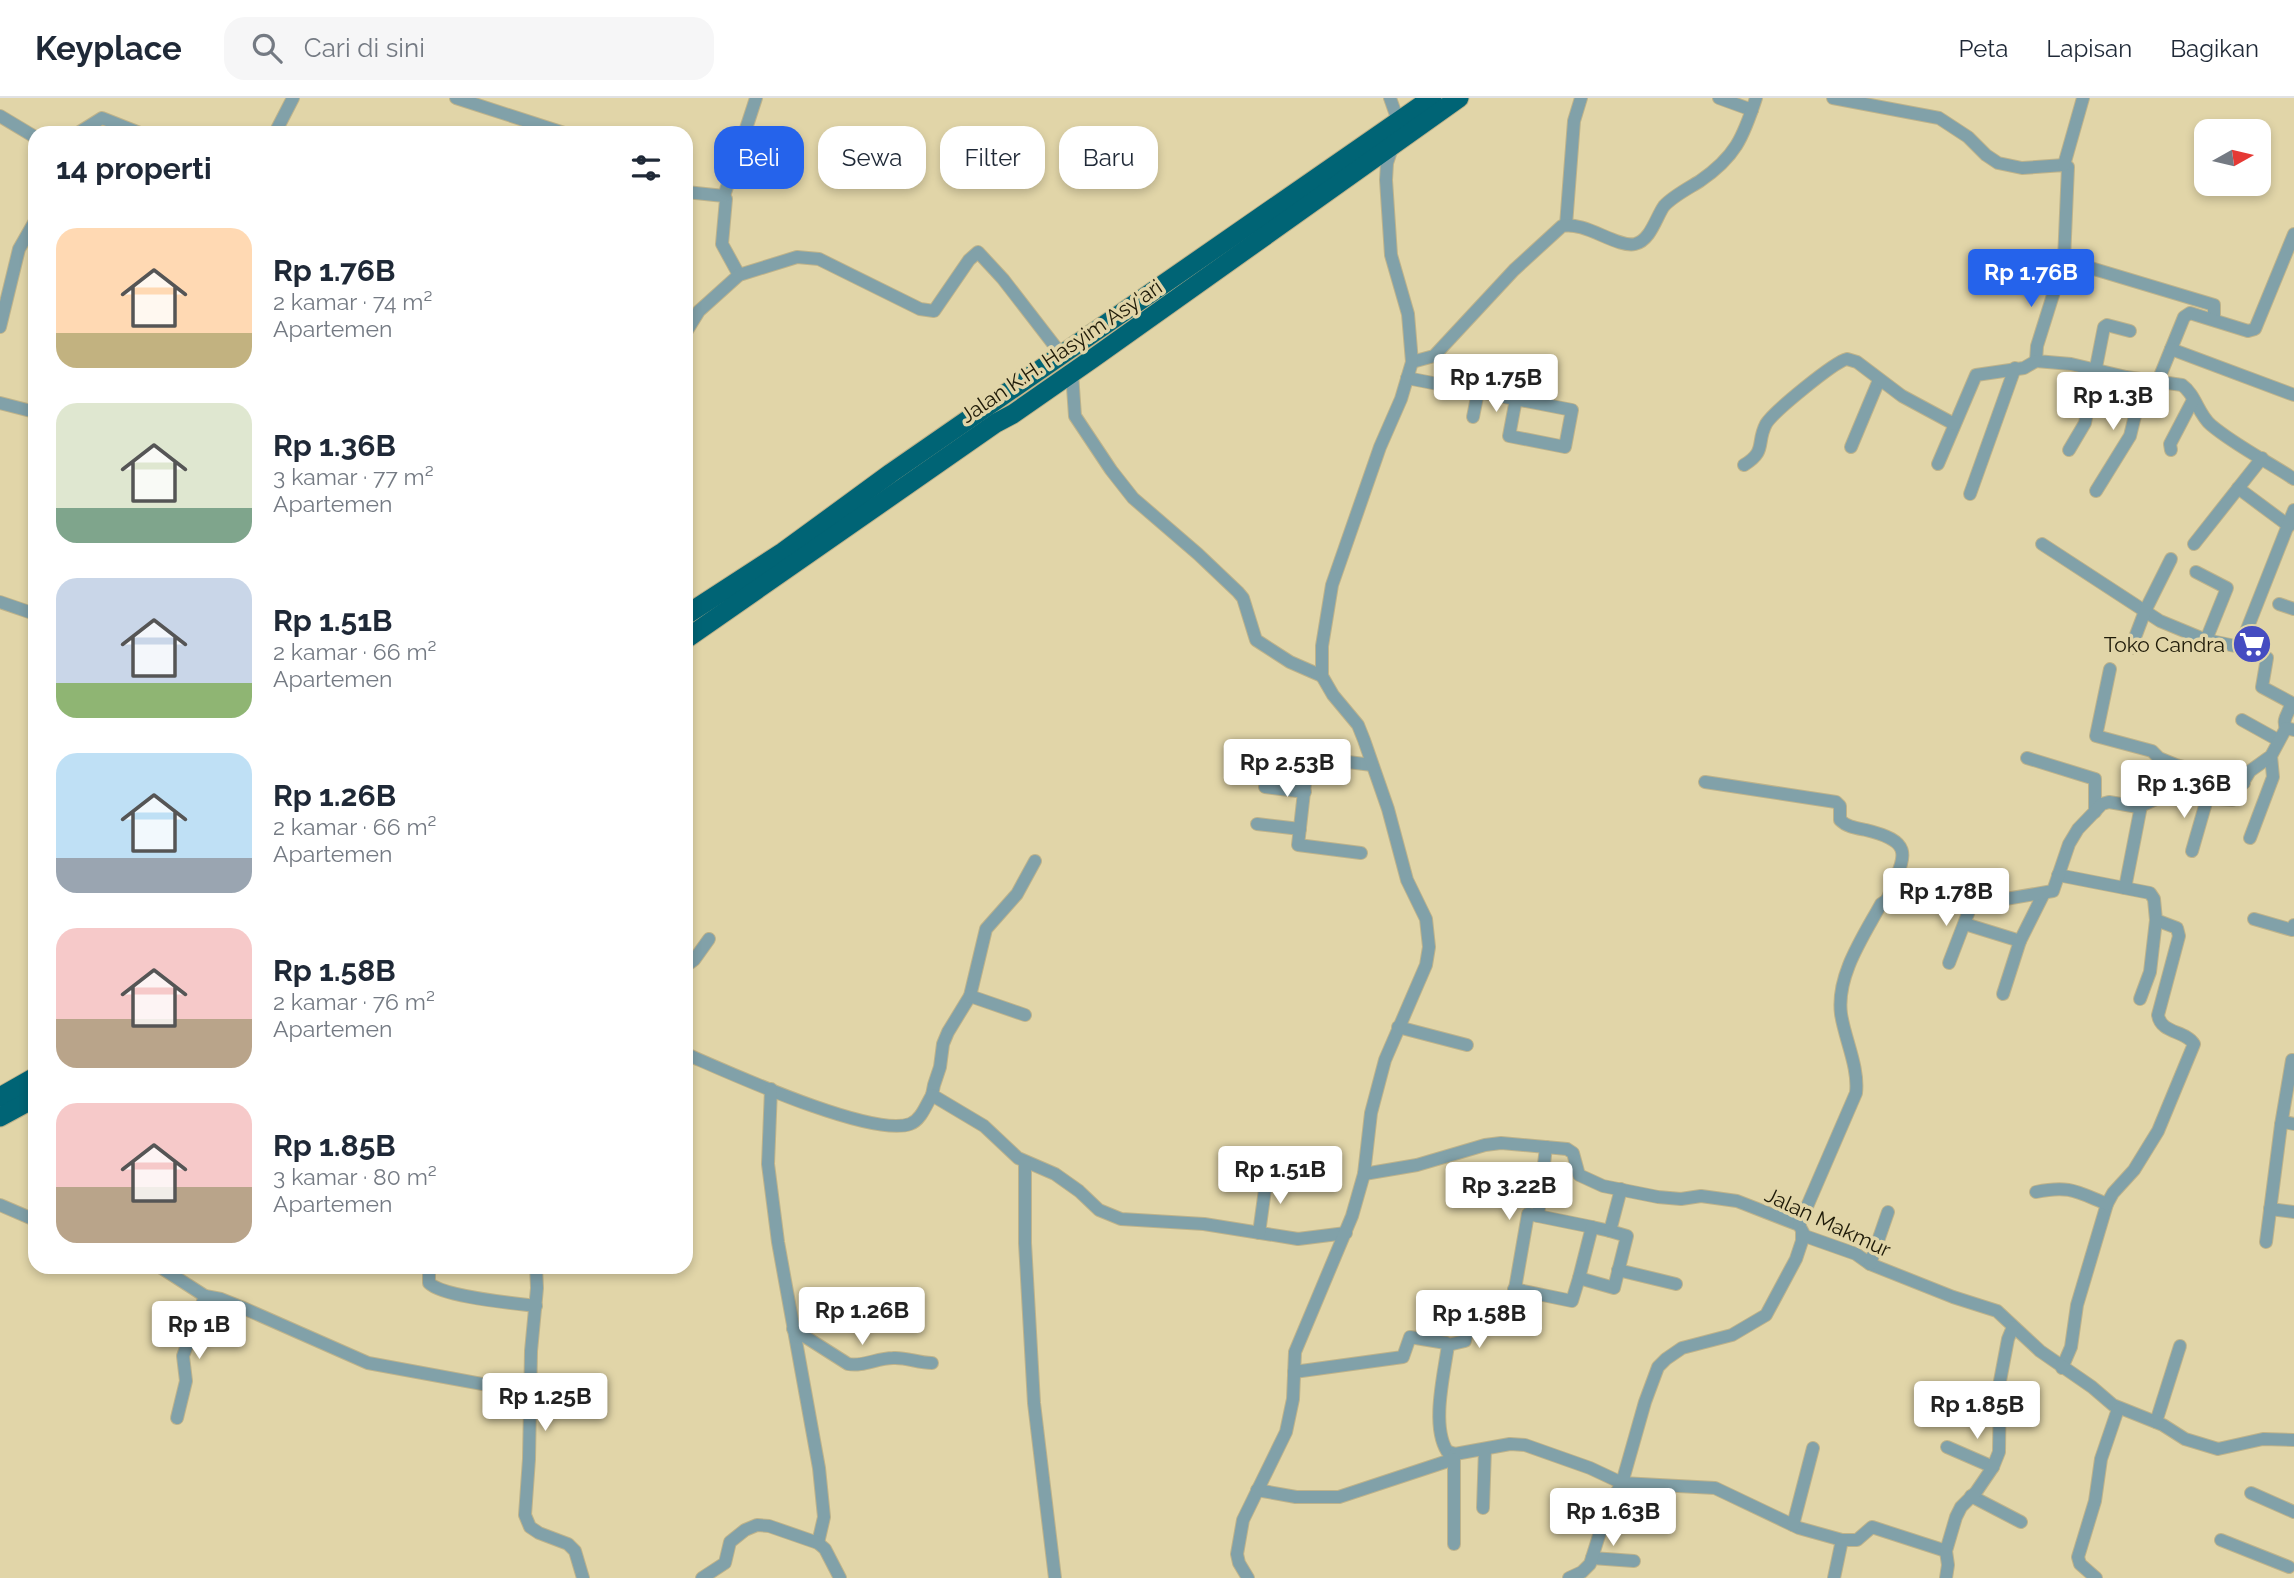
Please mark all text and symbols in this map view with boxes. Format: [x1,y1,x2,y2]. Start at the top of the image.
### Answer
search box [224,17,714,80]
text: Keyplace [35,29,182,68]
icon: search [248,29,286,67]
text: Cari di sini [304,33,425,63]
text: Peta [1959,34,2008,63]
text: Lapisan [2046,34,2132,63]
text: Bagikan [2170,34,2259,63]
north arrow [2194,119,2272,196]
map controls [2194,119,2271,196]
chip: Beli [714,126,804,189]
chip: Sewa [818,126,926,189]
chip: Filter [940,126,1045,189]
chip: Baru [1059,126,1158,189]
icon: filters [627,149,665,187]
text: 14 properti [56,151,212,186]
pin: Rp 1.76B [1959,250,2103,309]
text: Rp 1.76B [273,253,395,288]
icon: home [112,256,196,340]
text: Rp 1.76B [1984,258,2078,285]
street label: Jalan K.H. Hasyim Asy'ari [955,274,1167,428]
text: 2 kamar · 74 m² [273,288,432,315]
text: Apartemen [273,315,392,342]
pin: Rp 1.75B [1424,354,1568,414]
text: Rp 1.75B [1450,363,1542,390]
pin: Rp 1.3B [2048,372,2178,432]
text: Rp 1.3B [2073,381,2153,408]
text: Rp 1.36B [273,428,396,463]
icon: home [112,431,196,515]
text: 3 kamar · 77 m² [273,463,434,490]
text: Apartemen [273,490,392,517]
text: Rp 1.51B [273,603,392,638]
icon: home [112,606,196,690]
supermarket icon: Toko Candra [2231,623,2273,665]
place label: Toko Candra [2104,632,2225,657]
text: 2 kamar · 66 m² [273,638,436,665]
text: Apartemen [273,665,392,692]
pin: Rp 2.53B [1215,740,1359,799]
text: Rp 2.53B [1240,748,1334,775]
pin: Rp 1.36B [2112,760,2256,820]
text: Rp 1.36B [2137,769,2231,796]
text: Rp 1.26B [273,778,396,813]
icon: home [112,781,196,865]
text: 2 kamar · 66 m² [273,813,436,840]
text: Apartemen [273,840,392,867]
pin: Rp 1.78B [1874,868,2018,928]
text: Rp 1.78B [1899,877,1993,904]
text: Rp 1.58B [273,953,396,988]
icon: home [112,956,196,1040]
text: 2 kamar · 76 m² [273,988,435,1015]
text: Apartemen [273,1015,392,1042]
text: Rp 1.85B [273,1128,396,1163]
icon: home [112,1131,196,1215]
pin: Rp 1.51B [1208,1146,1352,1206]
text: Rp 1.51B [1234,1155,1326,1182]
pin: Rp 3.22B [1437,1162,1581,1222]
text: 3 kamar · 80 m² [273,1163,437,1190]
text: Rp 3.22B [1462,1171,1556,1198]
street label: Jalan Makmur [1761,1182,1896,1262]
text: Apartemen [273,1190,392,1217]
pin: Rp 1.26B [790,1288,934,1347]
pin: Rp 1.58B [1407,1290,1551,1350]
text: Rp 1.26B [815,1296,909,1323]
text: Rp 1.58B [1432,1299,1526,1326]
pin: Rp 1B [150,1302,248,1361]
text: Rp 1B [168,1310,230,1337]
pin: Rp 1.25B [473,1374,617,1433]
text: Rp 1.25B [498,1382,592,1409]
pin: Rp 1.85B [1905,1382,2049,1441]
text: Rp 1.85B [1930,1390,2024,1417]
pin: Rp 1.63B [1541,1488,1685,1548]
text: Rp 1.63B [1566,1497,1660,1524]

